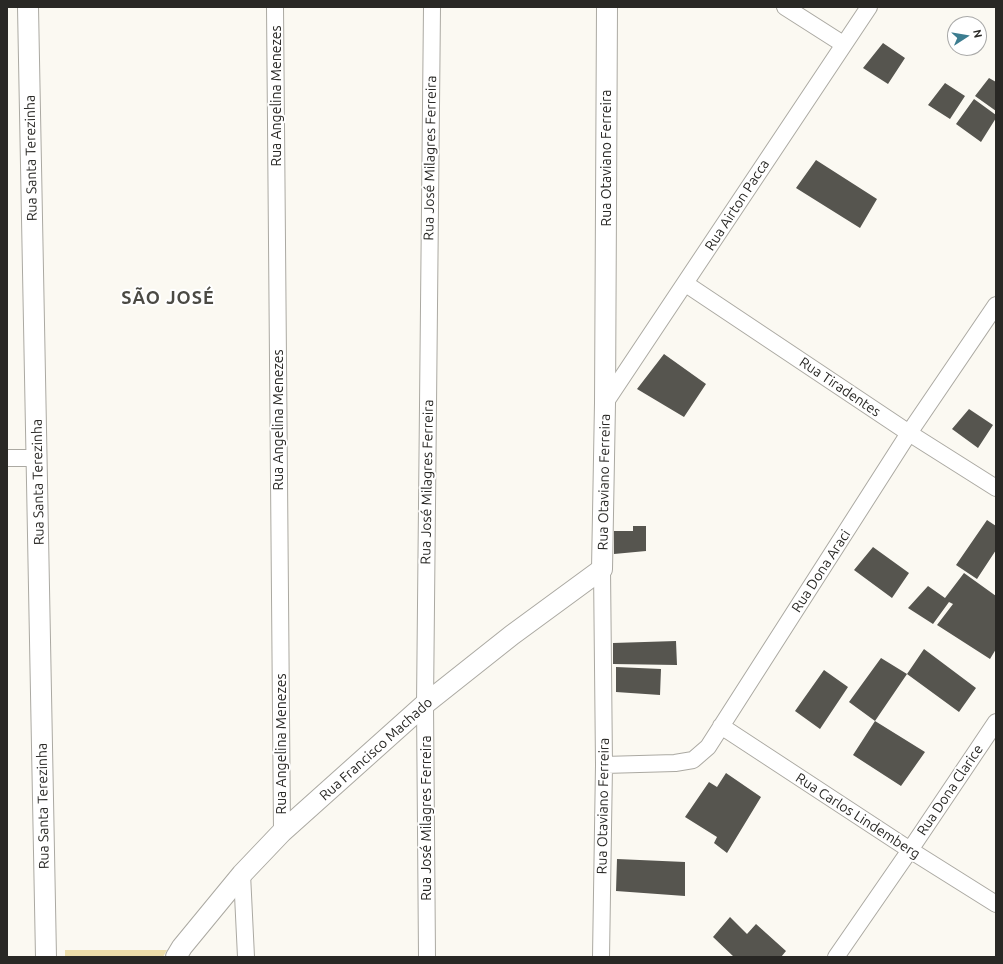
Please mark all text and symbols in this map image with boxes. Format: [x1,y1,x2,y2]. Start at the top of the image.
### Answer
north arrow [947,16,987,56]
street label: Rua Angelina Menezes [268,25,284,167]
text: N [971,28,984,39]
street label: Rua José Milagres Ferreira [420,75,440,241]
street label: Rua Otaviano Ferreira [598,90,614,226]
street label: Rua Santa Terezinha [21,95,41,221]
street label: Rua Airton Pacca [701,156,773,254]
district label: SÃO JOSÉ [121,287,215,309]
street label: Rua Angelina Menezes [270,349,286,491]
street label: Rua Tiradentes [796,354,884,420]
street label: Rua José Milagres Ferreira [417,399,437,565]
street label: Rua Otaviano Ferreira [594,413,614,551]
street label: Rua Santa Terezinha [28,419,48,545]
street label: Rua Dona Araci [788,527,854,615]
street label: Rua Angelina Menezes [273,673,289,815]
street label: Rua Francisco Machado [316,694,436,804]
street label: Rua José Milagres Ferreira [418,735,434,901]
street label: Rua Otaviano Ferreira [593,737,613,875]
street label: Rua Dona Clarice [913,741,987,839]
street label: Rua Santa Terezinha [33,743,53,869]
street label: Rua Carlos Lindemberg [793,769,923,863]

